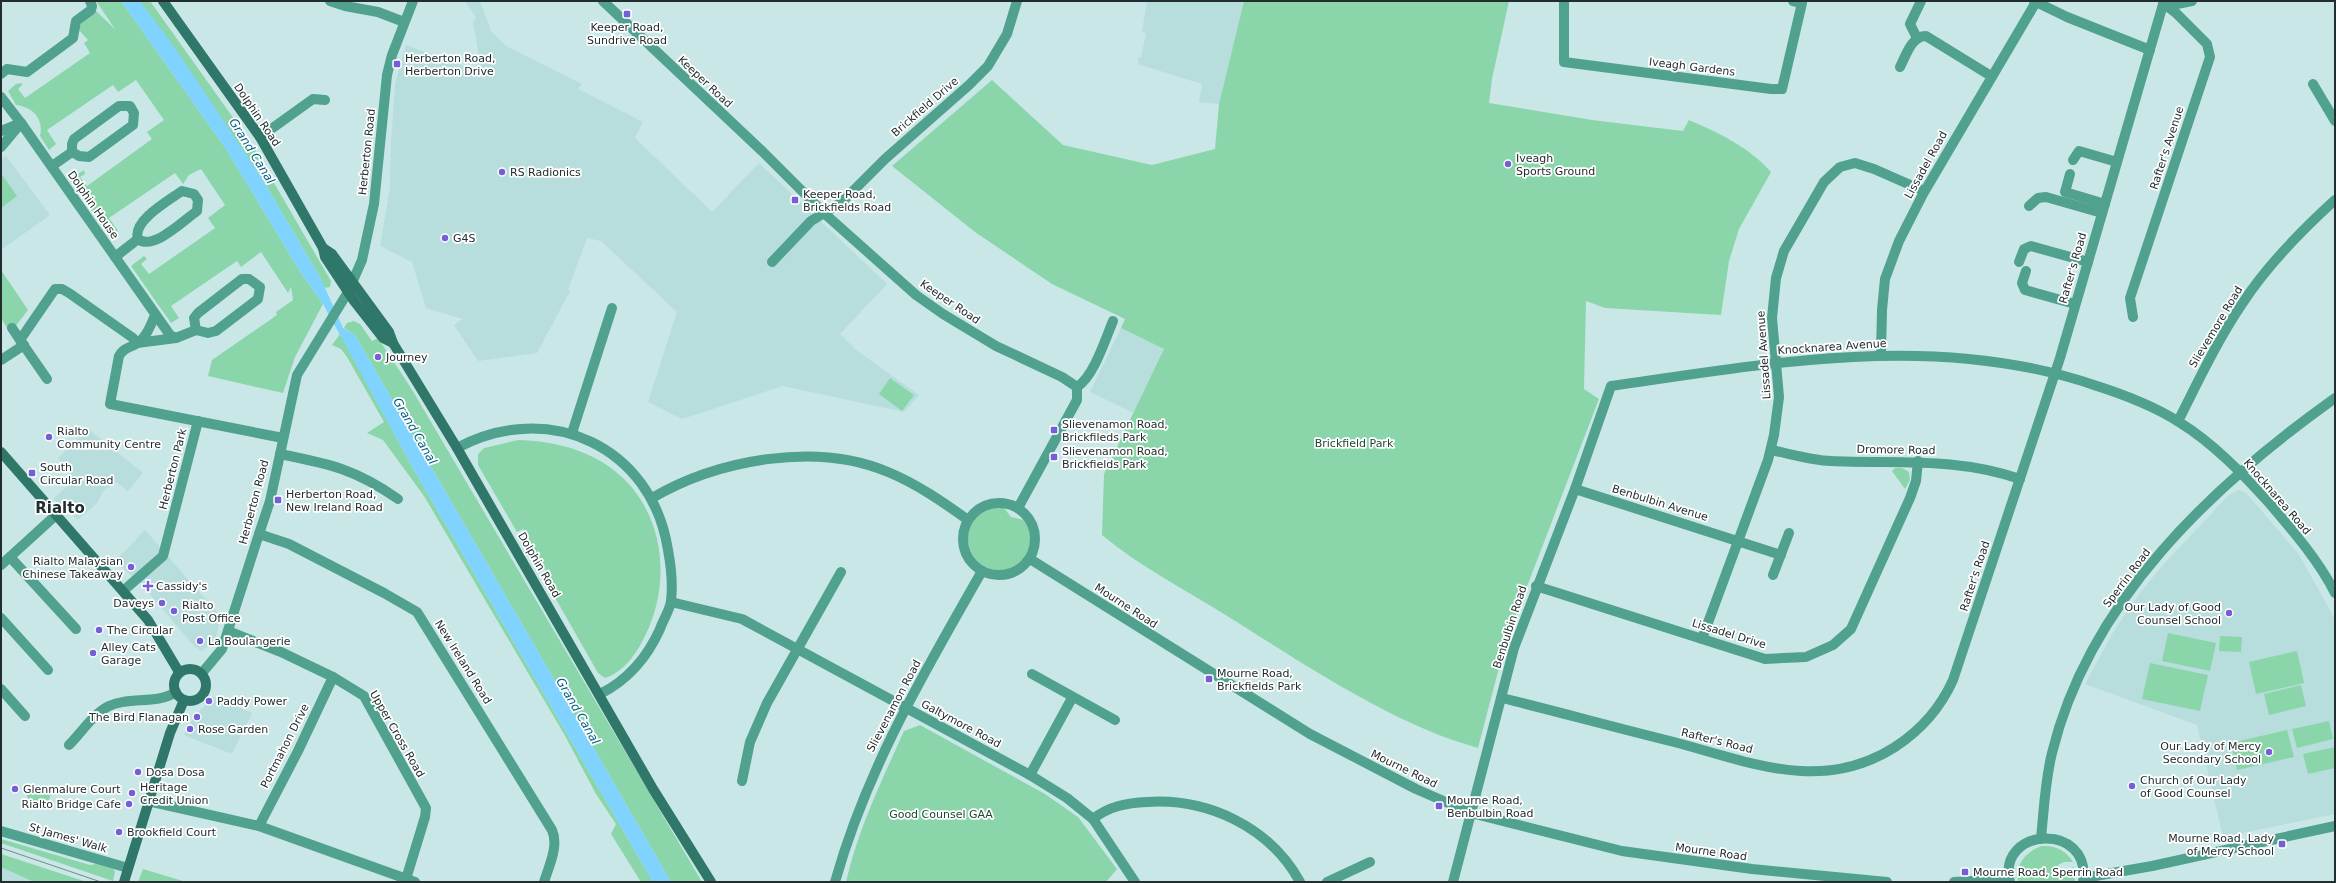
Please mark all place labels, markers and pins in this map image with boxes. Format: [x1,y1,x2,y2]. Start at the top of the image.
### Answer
marker: Keeper Road, Sundrive Road [622,9,632,19]
place label: Keeper Road, Sundrive Road [587,21,667,47]
place label: Herberton Road, Herberton Drive [405,52,495,78]
marker: Herberton Road, Herberton Drive [392,59,402,69]
place label: Iveagh Sports Ground [1516,152,1595,178]
marker: Iveagh Sports Ground [1503,159,1513,169]
place label: RS Radionics [510,166,581,179]
marker: RS Radionics [497,167,507,177]
place label: Keeper Road, Brickfields Road [803,188,891,214]
marker: Keeper Road, Brickfields Road [790,195,800,205]
place label: G4S [453,232,476,245]
marker: G4S [440,233,450,243]
place label: Journey [385,351,428,364]
marker: Journey [373,352,383,362]
place label: Slievenamon Road, Brickfileds Park [1062,418,1168,444]
place label: Rialto Community Centre [57,425,161,451]
marker: Slievenamon Road, Brickfileds Park [1049,425,1059,435]
marker: Rialto Community Centre [44,432,54,442]
place label: Slievenamon Road, Brickfields Park [1062,445,1168,471]
marker: Slievenamon Road, Brickfields Park [1049,452,1059,462]
place label: South Circular Road [40,461,113,487]
marker: South Circular Road [27,468,37,478]
place label: Herberton Road, New Ireland Road [286,488,383,514]
marker: Herberton Road, New Ireland Road [273,495,283,505]
place label: Rialto Malaysian Chinese Takeaway [22,555,123,581]
marker: Rialto Malaysian Chinese Takeaway [126,562,136,572]
place label: Cassidy's [156,580,207,593]
marker: Cassidy's [143,581,153,591]
place label: Daveys [113,597,154,610]
marker: Daveys [157,598,167,608]
place label: Rialto Post Office [182,599,241,625]
place label: Our Lady of Good Counsel School [2124,601,2221,627]
marker: Rialto Post Office [169,606,179,616]
marker: Our Lady of Good Counsel School [2224,608,2234,618]
place label: The Circular [106,624,174,637]
marker: The Circular [94,625,104,635]
place label: La Boulangerie [208,635,291,648]
marker: La Boulangerie [195,636,205,646]
place label: Alley Cats Garage [101,641,156,667]
marker: Alley Cats Garage [88,648,98,658]
place label: Mourne Road, Brickfields Park [1217,667,1302,693]
marker: Mourne Road, Brickfields Park [1204,674,1214,684]
place label: Paddy Power [217,695,288,708]
marker: Paddy Power [204,696,214,706]
place label: The Bird Flanagan [88,711,189,724]
marker: The Bird Flanagan [192,712,202,722]
place label: Rose Garden [198,723,268,736]
marker: Rose Garden [185,724,195,734]
place label: Our Lady of Mercy Secondary School [2160,740,2261,766]
marker: Our Lady of Mercy Secondary School [2264,747,2274,757]
place label: Dosa Dosa [146,766,205,779]
marker: Dosa Dosa [133,767,143,777]
place label: Church of Our Lady of Good Counsel [2140,774,2247,800]
place label: Heritage Credit Union [140,781,208,807]
marker: Church of Our Lady of Good Counsel [2127,781,2137,791]
place label: Glenmalure Court [23,783,121,796]
marker: Glenmalure Court [10,784,20,794]
marker: Heritage Credit Union [127,788,137,798]
place label: Mourne Road, Benbulbin Road [1447,794,1533,820]
place label: Rialto Bridge Cafe [22,798,121,811]
marker: Rialto Bridge Cafe [124,799,134,809]
marker: Mourne Road, Benbulbin Road [1434,801,1444,811]
place label: Brookfield Court [127,826,217,839]
marker: Brookfield Court [114,827,124,837]
place label: Mourne Road, Lady of Mercy School [2168,832,2274,858]
marker: Mourne Road, Lady of Mercy School [2277,839,2287,849]
place label: Mourne Road, Sperrin Road [1973,866,2123,879]
marker: Mourne Road, Sperrin Road [1960,867,1970,877]

